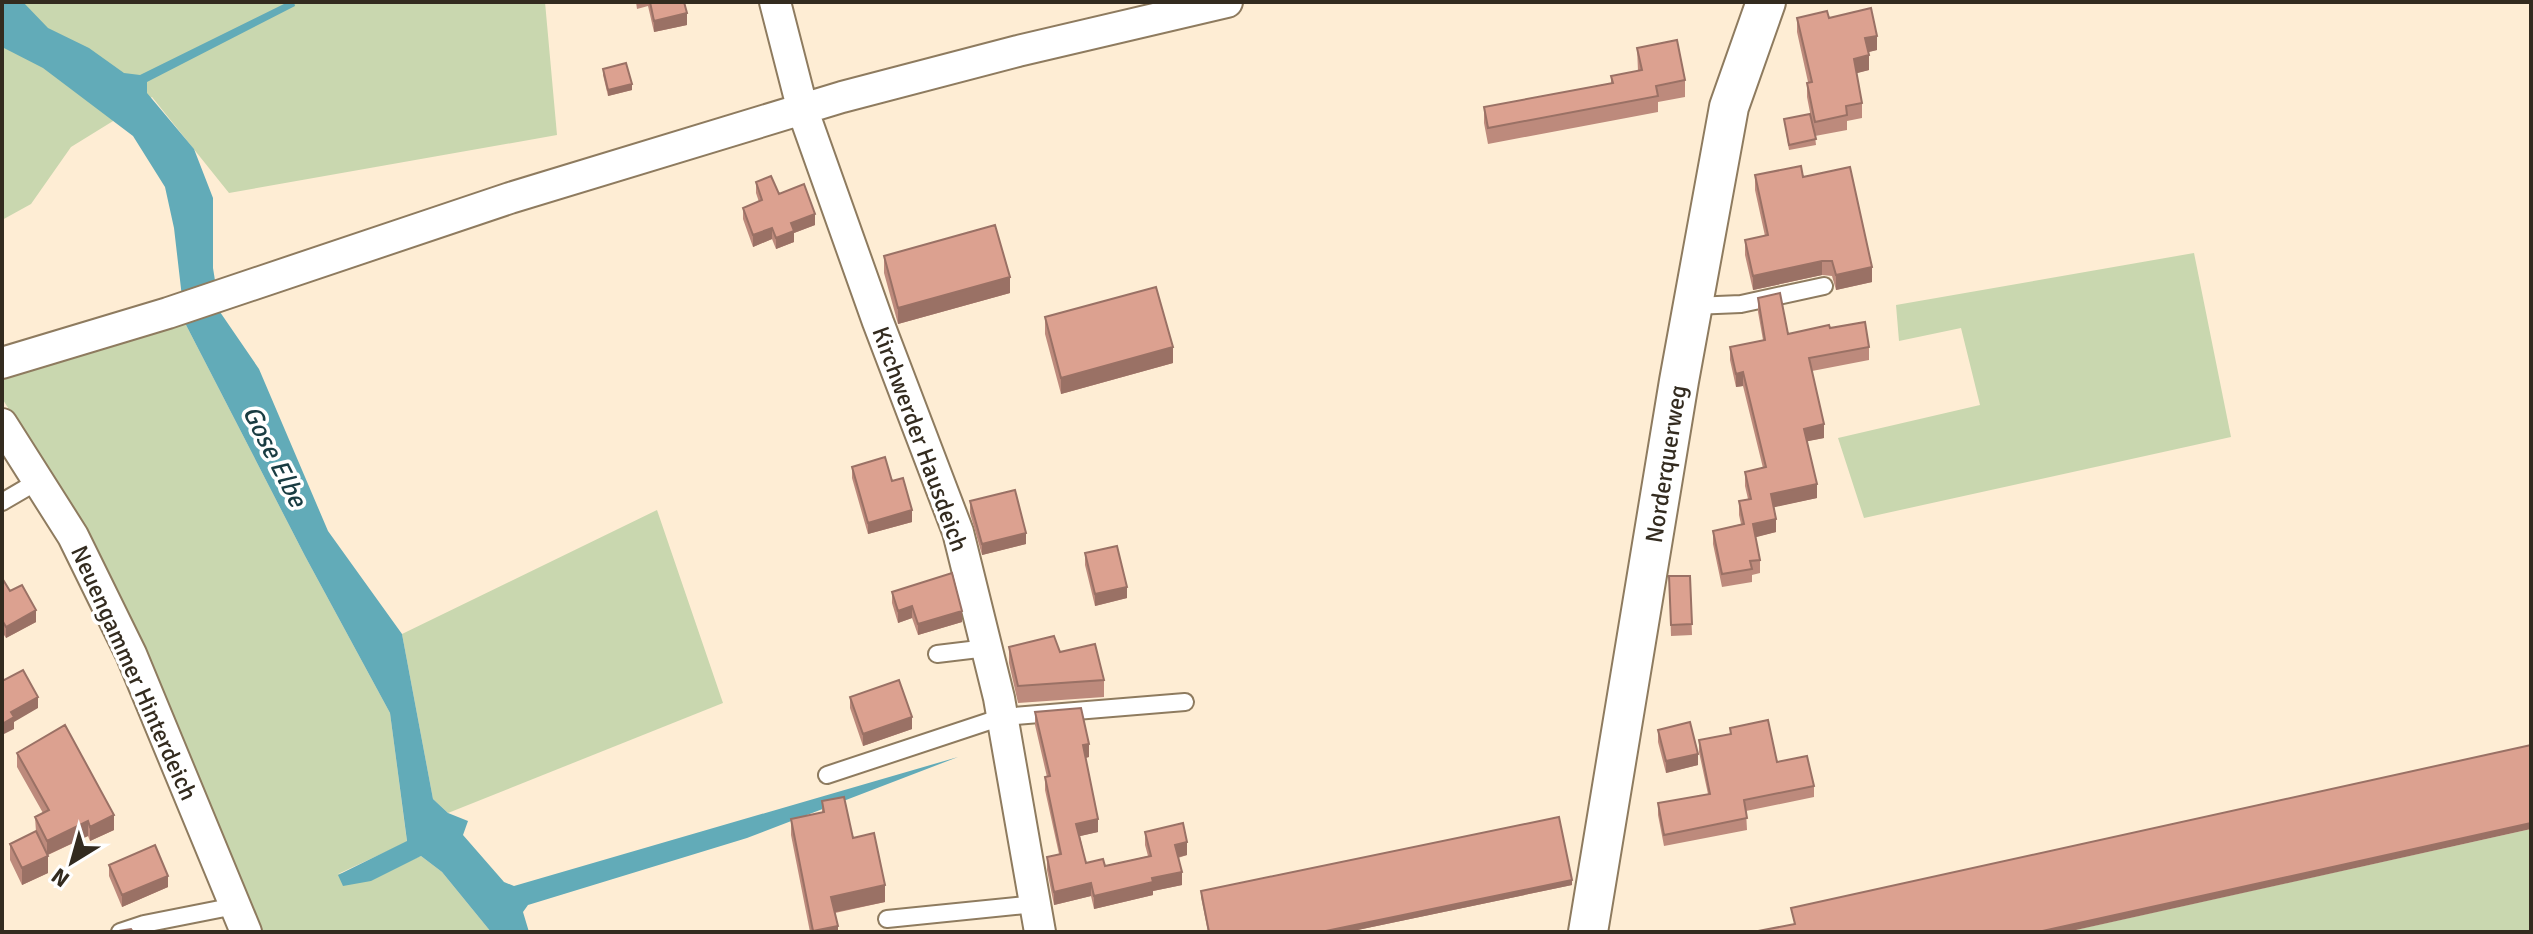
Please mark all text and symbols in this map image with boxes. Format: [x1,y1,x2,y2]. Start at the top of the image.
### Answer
street label: Kirchwerder Hausdeich [865,322,975,556]
street label: Norderquerweg [1639,383,1693,545]
water label: Gose Elbe [235,400,314,514]
street label: Neuengammer Hinterdeich [64,541,204,805]
north arrow [32,822,112,902]
text: N [46,862,75,893]

